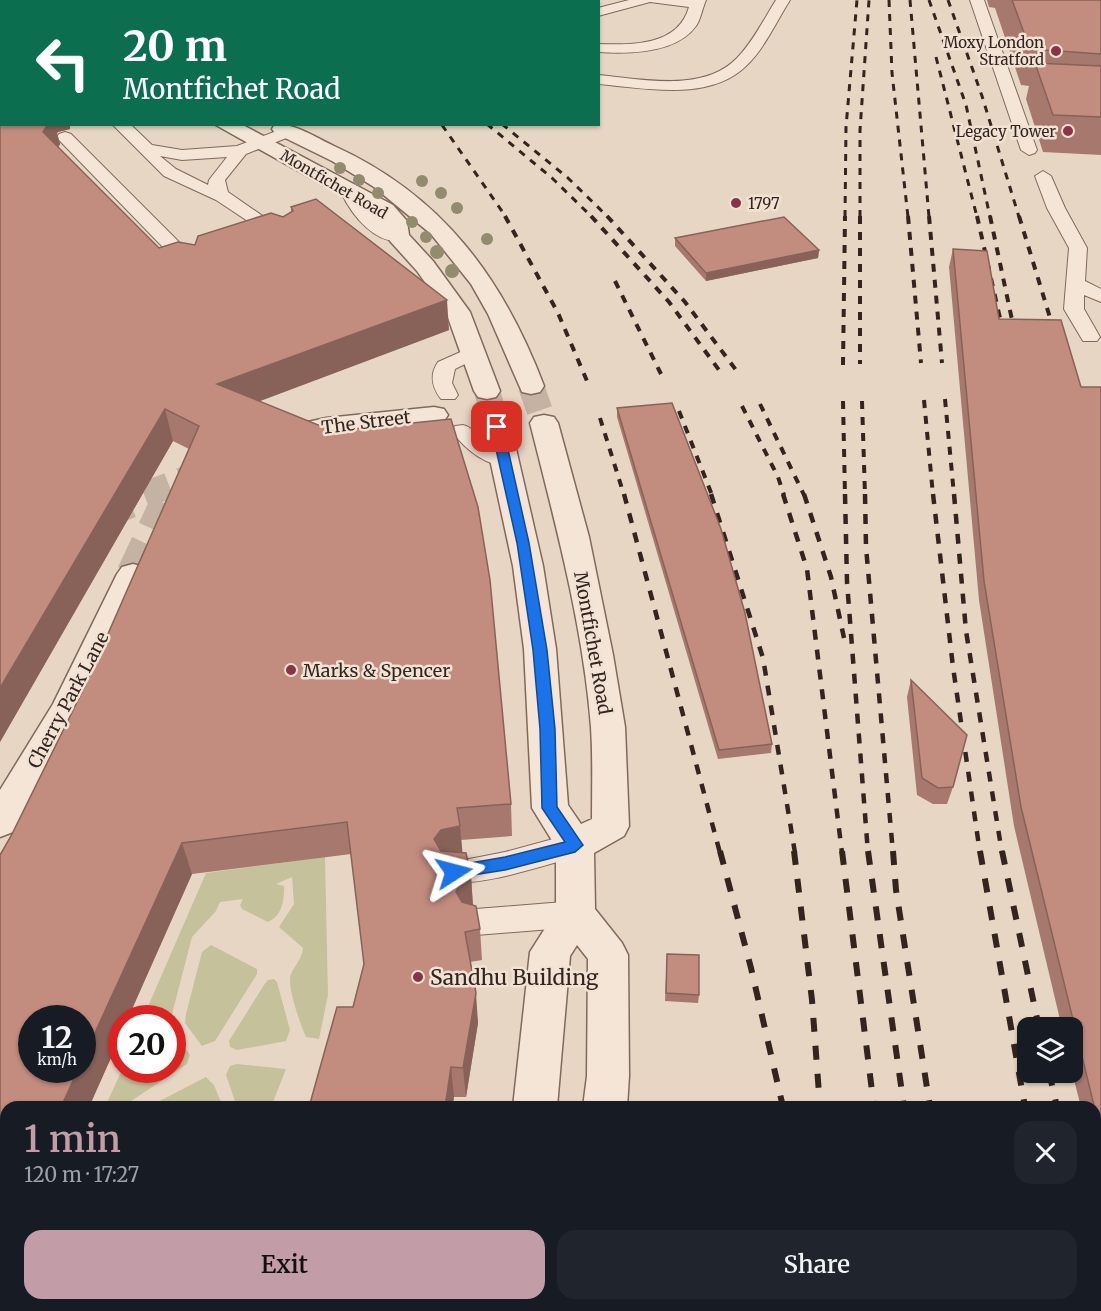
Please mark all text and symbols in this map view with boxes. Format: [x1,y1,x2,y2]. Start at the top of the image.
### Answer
text: 20 m [123,20,227,72]
icon: left [24,24,102,102]
place label: Moxy London Stratford [943,33,1044,69]
marker: Moxy London Stratford [1049,44,1063,58]
text: Montfichet Road [123,72,341,106]
place label: Legacy Tower [956,122,1056,141]
marker: Legacy Tower [1061,124,1075,138]
street label: Montfichet Road [277,146,391,222]
place label: 1797 [748,194,780,213]
marker: 1797 [729,196,743,210]
pin [471,401,522,452]
street label: The Street [320,405,412,439]
icon: arrive [480,410,513,443]
street label: Montfichet Road [569,570,617,717]
street label: Cherry Park Lane [22,628,114,772]
place label: Marks & Spencer [303,659,450,682]
marker: Marks & Spencer [284,663,298,677]
position arrow [422,840,486,904]
place label: Sandhu Building [430,964,599,991]
marker: Sandhu Building [411,970,425,984]
speed limit sign: 20 [108,1005,186,1083]
map controls [1017,1017,1083,1083]
button: layers [1017,1017,1083,1083]
text: 12 [41,1018,73,1056]
text: km/h [37,1050,77,1069]
text: 1 min [24,1117,121,1162]
button: close [1014,1121,1077,1184]
text: 120 m · 17:27 [24,1162,139,1187]
button: Exit [24,1230,545,1299]
button: Share [557,1230,1077,1299]

